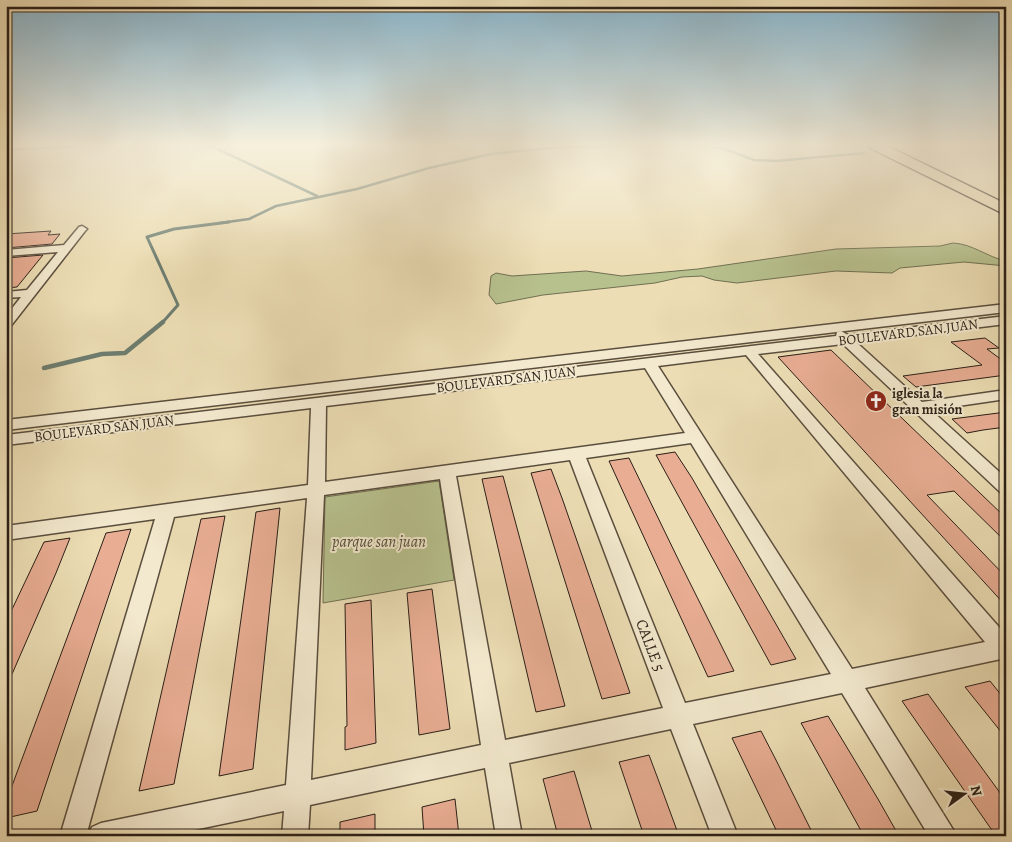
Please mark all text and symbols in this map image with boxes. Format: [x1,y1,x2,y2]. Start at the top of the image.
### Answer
street label: BOULEVARD SAN JUAN [837,314,979,350]
street label: BOULEVARD SAN JUAN [435,361,577,397]
place label: iglesia la gran misión [892,384,962,419]
church icon: iglesia la gran misión [864,389,888,413]
street label: BOULEVARD SAN JUAN [33,410,175,446]
park label: parque san juan [331,531,426,553]
street label: CALLE 5 [630,616,670,675]
north arrow [940,770,990,820]
text: N [966,783,987,798]

